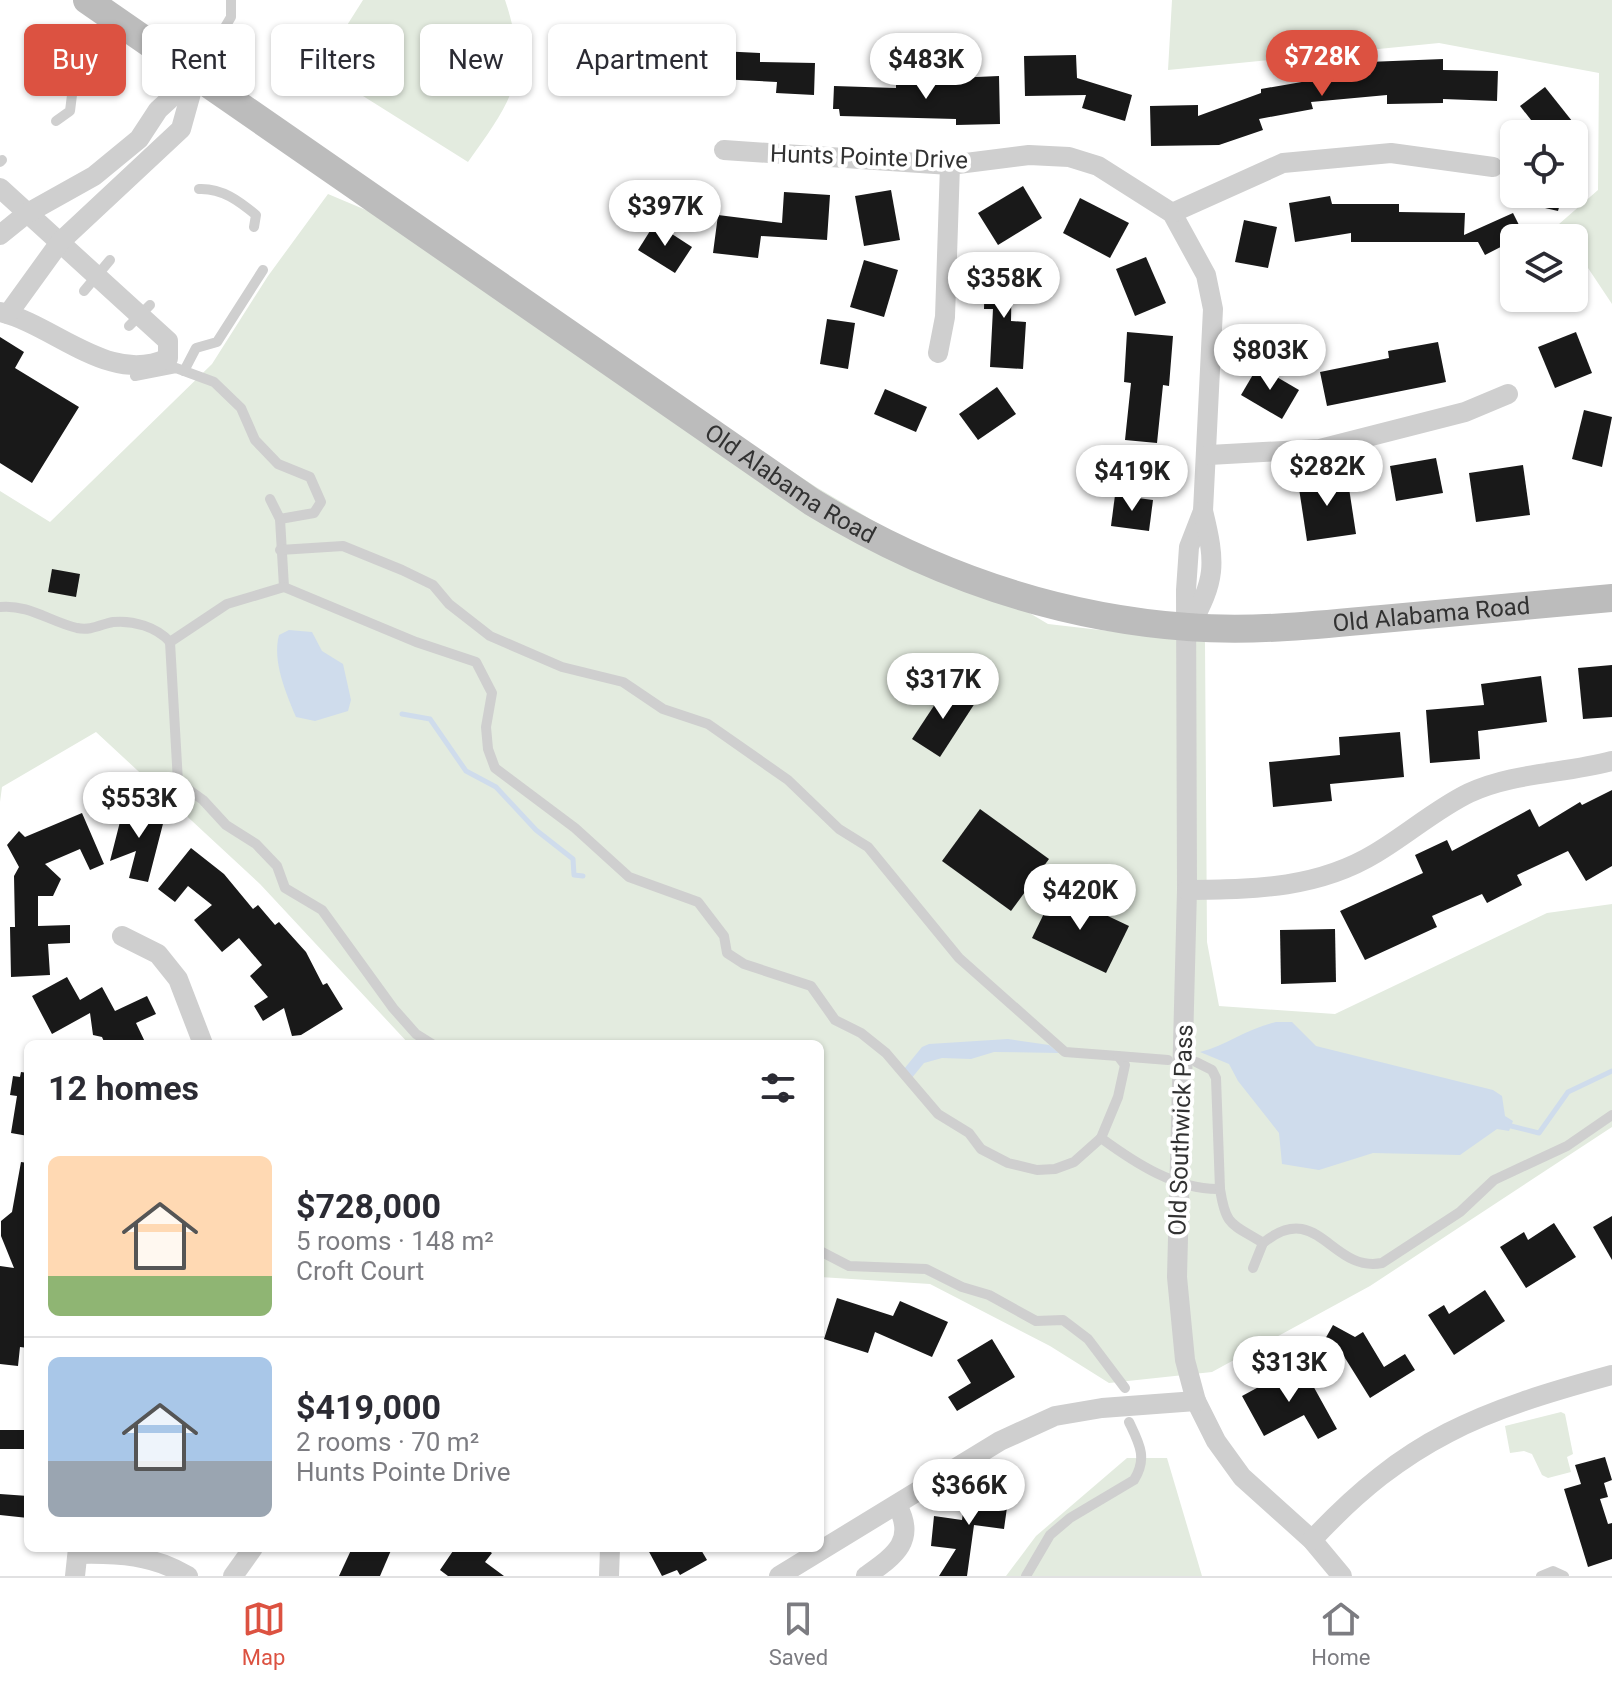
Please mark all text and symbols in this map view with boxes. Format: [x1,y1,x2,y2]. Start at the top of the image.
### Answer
chip: Buy [24,24,126,96]
chip: Rent [142,24,255,96]
chip: Filters [271,24,404,96]
chip: New [420,24,532,96]
chip: Apartment [548,24,736,96]
pin: $728K [1266,30,1378,98]
pin: $483K [870,33,982,101]
text: $728K [1284,41,1360,71]
text: $483K [888,44,964,74]
map controls [1500,120,1588,312]
button: locate [1500,120,1588,208]
street label: Hunts Pointe Drive [770,140,968,174]
pin: $397K [609,180,721,248]
text: $397K [627,191,703,221]
button: layers [1500,224,1588,312]
pin: $358K [948,252,1060,320]
text: $358K [966,263,1042,293]
pin: $803K [1214,324,1326,392]
text: $803K [1232,335,1308,365]
street label: Old Alabama Road [700,418,881,549]
pin: $282K [1271,440,1383,508]
pin: $419K [1076,445,1188,513]
text: $282K [1289,451,1365,481]
text: $419K [1094,456,1170,486]
street label: Old Alabama Road [1332,592,1531,638]
pin: $317K [887,653,999,721]
text: $317K [905,664,981,694]
pin: $553K [83,772,195,840]
text: $553K [101,783,177,813]
pin: $420K [1024,864,1136,932]
text: $420K [1042,875,1118,905]
street label: Old Southwick Pass [1163,1024,1199,1236]
icon: filters [756,1066,800,1110]
text: 12 homes [48,1068,199,1108]
text: $728,000 [296,1186,441,1226]
icon: home [112,1188,208,1284]
text: 5 rooms · 148 m² [296,1226,494,1256]
text: Croft Court [296,1256,424,1286]
pin: $313K [1233,1336,1345,1404]
text: $313K [1251,1347,1327,1377]
text: $419,000 [296,1387,441,1427]
icon: home [112,1389,208,1485]
text: 2 rooms · 70 m² [296,1427,479,1457]
text: Hunts Pointe Drive [296,1457,511,1487]
pin: $366K [913,1459,1025,1527]
text: $366K [931,1470,1007,1500]
tab: Map [242,1597,286,1670]
tab: Saved [769,1597,828,1670]
tab: Home [1311,1597,1370,1670]

